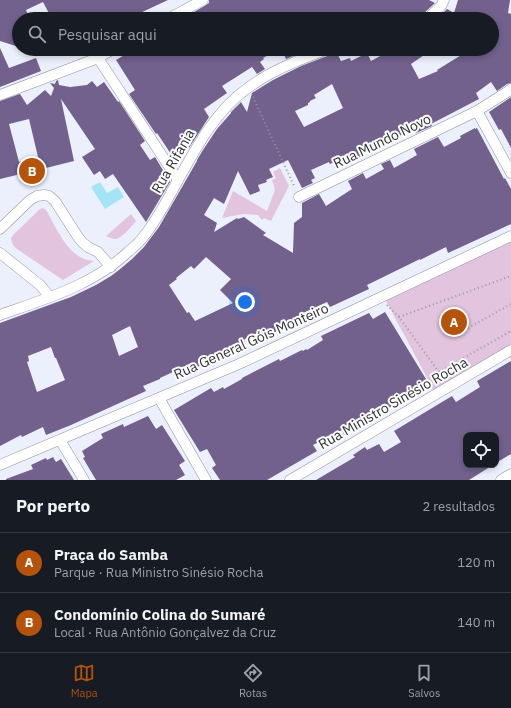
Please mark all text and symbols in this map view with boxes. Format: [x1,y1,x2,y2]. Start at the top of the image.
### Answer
search box [12,12,499,56]
icon: search [26,23,48,45]
text: Pesquisar aqui [58,25,157,44]
street label: Rua Mundo Novo [330,110,434,172]
street label: Rua Rifania [147,125,199,196]
pin: B [19,156,45,186]
your location [235,292,255,312]
street label: Rua General Góis Monteiro [171,299,331,383]
pin: A [441,307,467,337]
street label: Rua Ministro Sinésio Rocha [315,353,471,453]
map controls [463,432,499,468]
button: locate [463,432,499,468]
text: Por perto [16,495,90,517]
text: 2 resultados [422,498,495,515]
text: Praça do Samba [54,545,168,564]
text: A [25,554,33,571]
text: 120 m [457,554,495,571]
text: Parque · Rua Ministro Sinésio Rocha [54,564,263,581]
text: Condomínio Colina do Sumaré [54,605,266,624]
text: B [25,614,33,631]
text: 140 m [457,614,495,631]
text: Local · Rua Antônio Gonçalvez da Cruz [54,624,276,641]
tab: Mapa [71,662,98,700]
tab: Rotas [239,662,267,700]
tab: Salvos [408,662,440,700]

